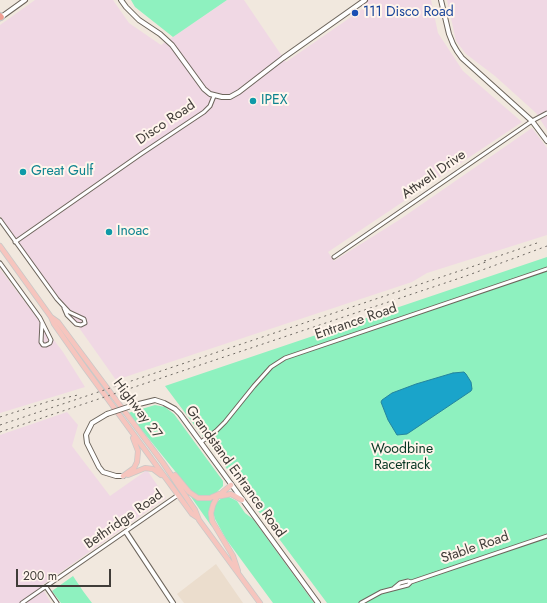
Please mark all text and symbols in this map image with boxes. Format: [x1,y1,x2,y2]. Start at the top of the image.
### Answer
place label: 111 Disco Road [363,5,454,21]
marker: 111 Disco Road [350,8,360,18]
place label: IPEX [261,93,288,109]
marker: IPEX [248,96,258,106]
street label: Disco Road [133,97,199,149]
street label: Attwell Drive [399,147,469,203]
place label: Great Gulf [31,164,93,180]
marker: Great Gulf [18,167,28,177]
place label: Inoac [117,224,149,240]
marker: Inoac [104,227,114,237]
street label: Entrance Road [313,300,399,344]
street label: Highway 27 [109,376,165,442]
street label: Grandstand Entrance Road [182,403,288,541]
park label: Woodbine Racetrack [371,442,433,474]
street label: Bethridge Road [82,487,166,553]
street label: Stable Road [439,529,511,567]
scale bar [18,561,113,587]
text: 200 m [23,567,57,585]

